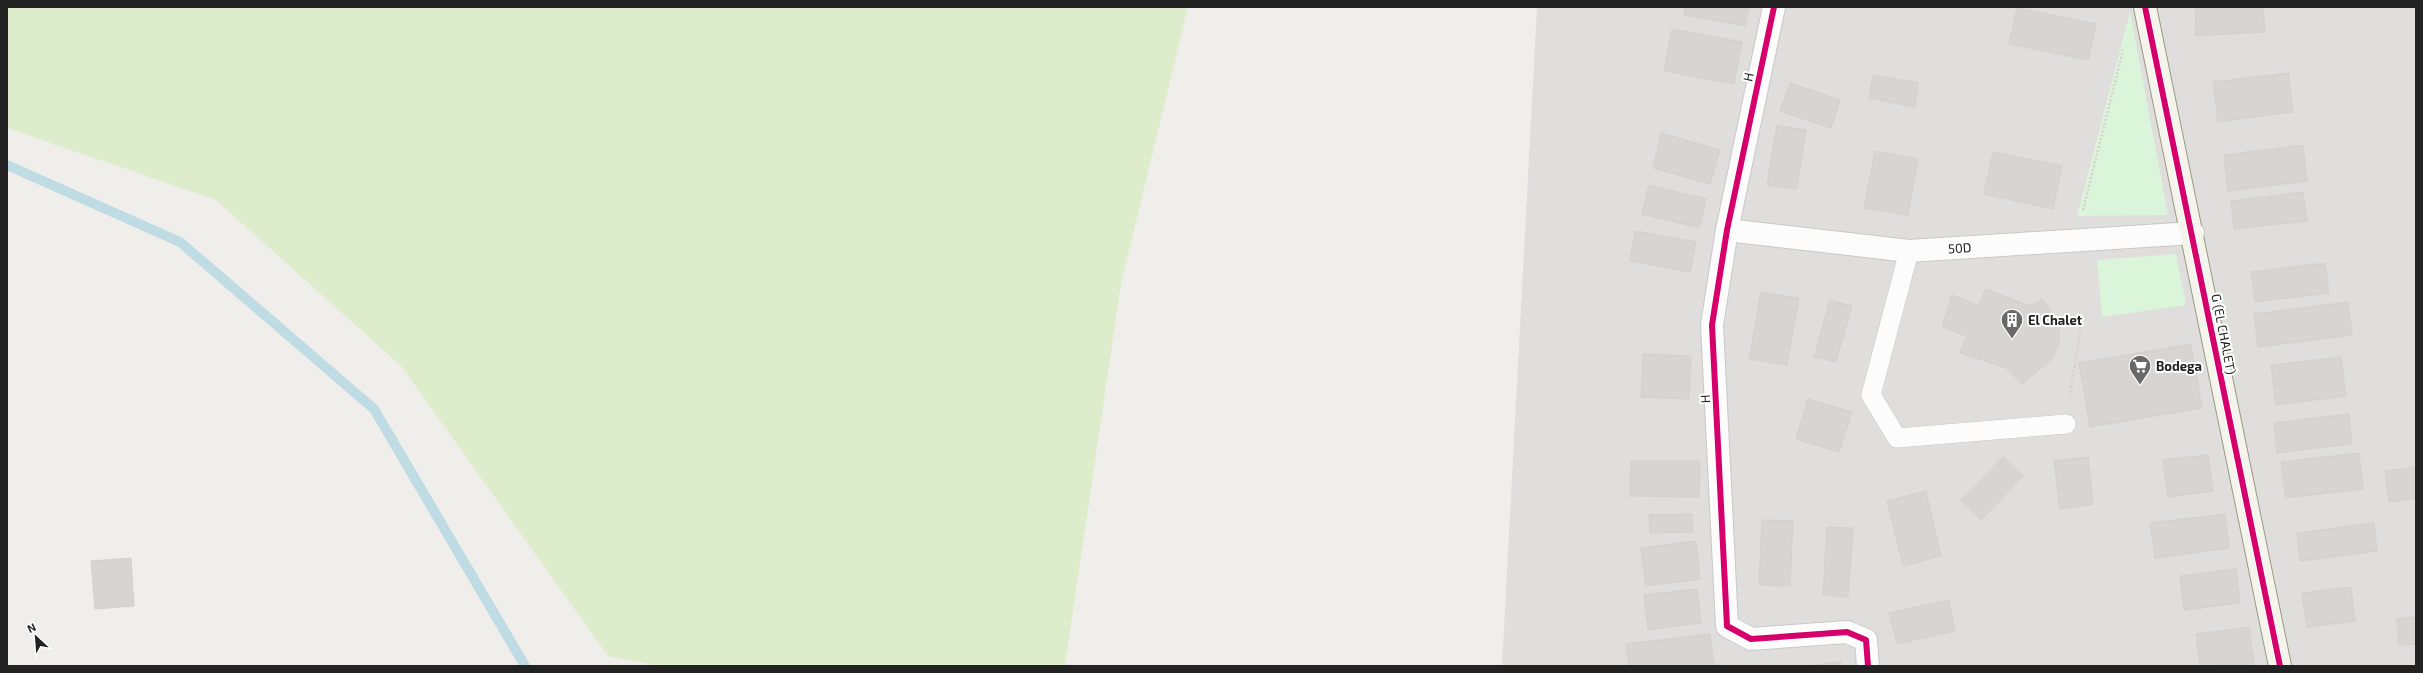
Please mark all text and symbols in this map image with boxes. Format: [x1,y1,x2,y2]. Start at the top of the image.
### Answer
street label: H [1739,71,1757,83]
street label: 50D [1947,239,1972,257]
street label: G (EL CHALET) [2208,292,2240,376]
building icon: El Chalet [1999,307,2025,340]
place label: El Chalet [2028,312,2083,328]
supermarket icon: Bodega [2127,353,2153,386]
place label: Bodega [2156,358,2202,374]
street label: H [1697,394,1713,404]
north arrow [16,617,56,657]
text: N [25,620,38,635]

